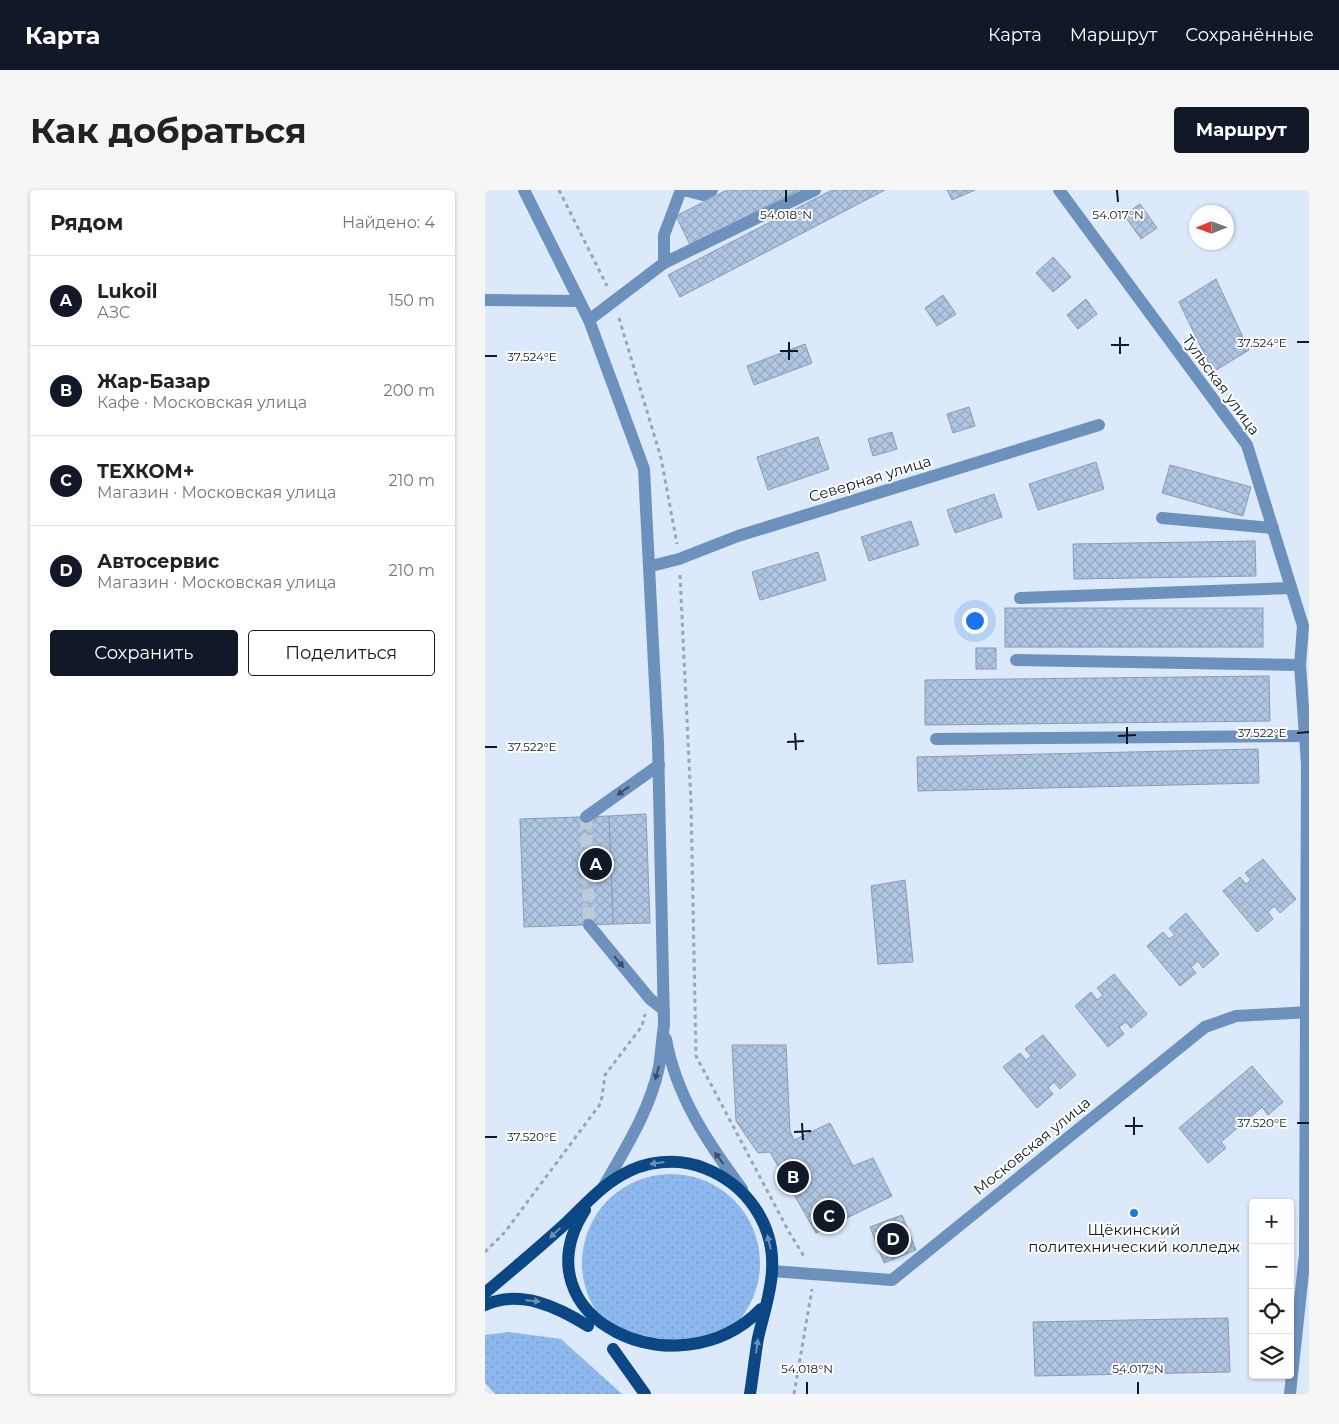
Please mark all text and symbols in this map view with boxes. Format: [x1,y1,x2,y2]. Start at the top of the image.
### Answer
text: Карта [25,21,100,50]
text: Карта [988,24,1042,46]
text: Маршрут [1070,24,1157,46]
text: Сохранённые [1185,24,1314,46]
button: Маршрут [1174,107,1309,153]
text: Как добраться [30,109,307,152]
north arrow [1189,205,1234,250]
text: 54.018°N [760,207,812,222]
text: 54.017°N [1092,207,1144,222]
text: Рядом [50,210,123,235]
text: Найдено: 4 [342,213,435,232]
text: Lukoil [97,280,157,303]
text: A [60,291,72,310]
text: 150 m [388,291,435,310]
text: АЗС [97,303,130,322]
street label: Тульская улица [1178,331,1264,439]
text: 37.524°E [1237,335,1287,350]
text: 37.524°E [507,349,557,364]
text: Жар-Базар [97,370,210,393]
text: B [60,381,72,400]
text: 200 m [384,381,435,400]
text: Кафе · Московская улица [97,393,307,412]
street label: Северная улица [806,451,933,506]
text: ТЕХКОМ+ [97,460,194,483]
text: C [60,471,72,490]
text: 210 m [388,471,435,490]
text: Магазин · Московская улица [97,483,336,502]
text: Автосервис [97,550,219,573]
text: D [59,561,73,580]
text: 210 m [388,561,435,580]
text: Магазин · Московская улица [97,573,336,592]
your location [962,608,988,634]
button: Сохранить [50,630,238,676]
button: Поделиться [248,630,435,676]
text: 37.522°E [1237,725,1287,740]
text: 37.522°E [507,739,557,754]
one-way arrow [616,785,629,795]
pin: A [580,845,612,883]
one-way arrow [614,955,625,968]
one-way arrow [652,1066,660,1081]
street label: Московская улица [969,1093,1094,1199]
text: 37.520°E [1237,1115,1287,1130]
text: 37.520°E [507,1129,557,1144]
one-way arrow [714,1151,724,1165]
pin: B [777,1158,809,1196]
one-way arrow [649,1159,665,1167]
pin: C [813,1197,845,1235]
map controls [1249,1199,1294,1379]
button: + [1249,1199,1294,1244]
marker: Щёкинский политехнический колледж [1128,1207,1140,1219]
pin: D [877,1220,909,1258]
place label: Щёкинский политехнический колледж [1028,1220,1240,1256]
one-way arrow [548,1228,561,1239]
one-way arrow [765,1234,773,1250]
button: − [1249,1244,1294,1289]
button: locate [1249,1289,1294,1334]
one-way arrow [525,1297,541,1305]
button: layers [1249,1334,1294,1379]
one-way arrow [753,1337,761,1353]
text: 54.018°N [781,1361,833,1376]
text: 54.017°N [1112,1361,1164,1376]

